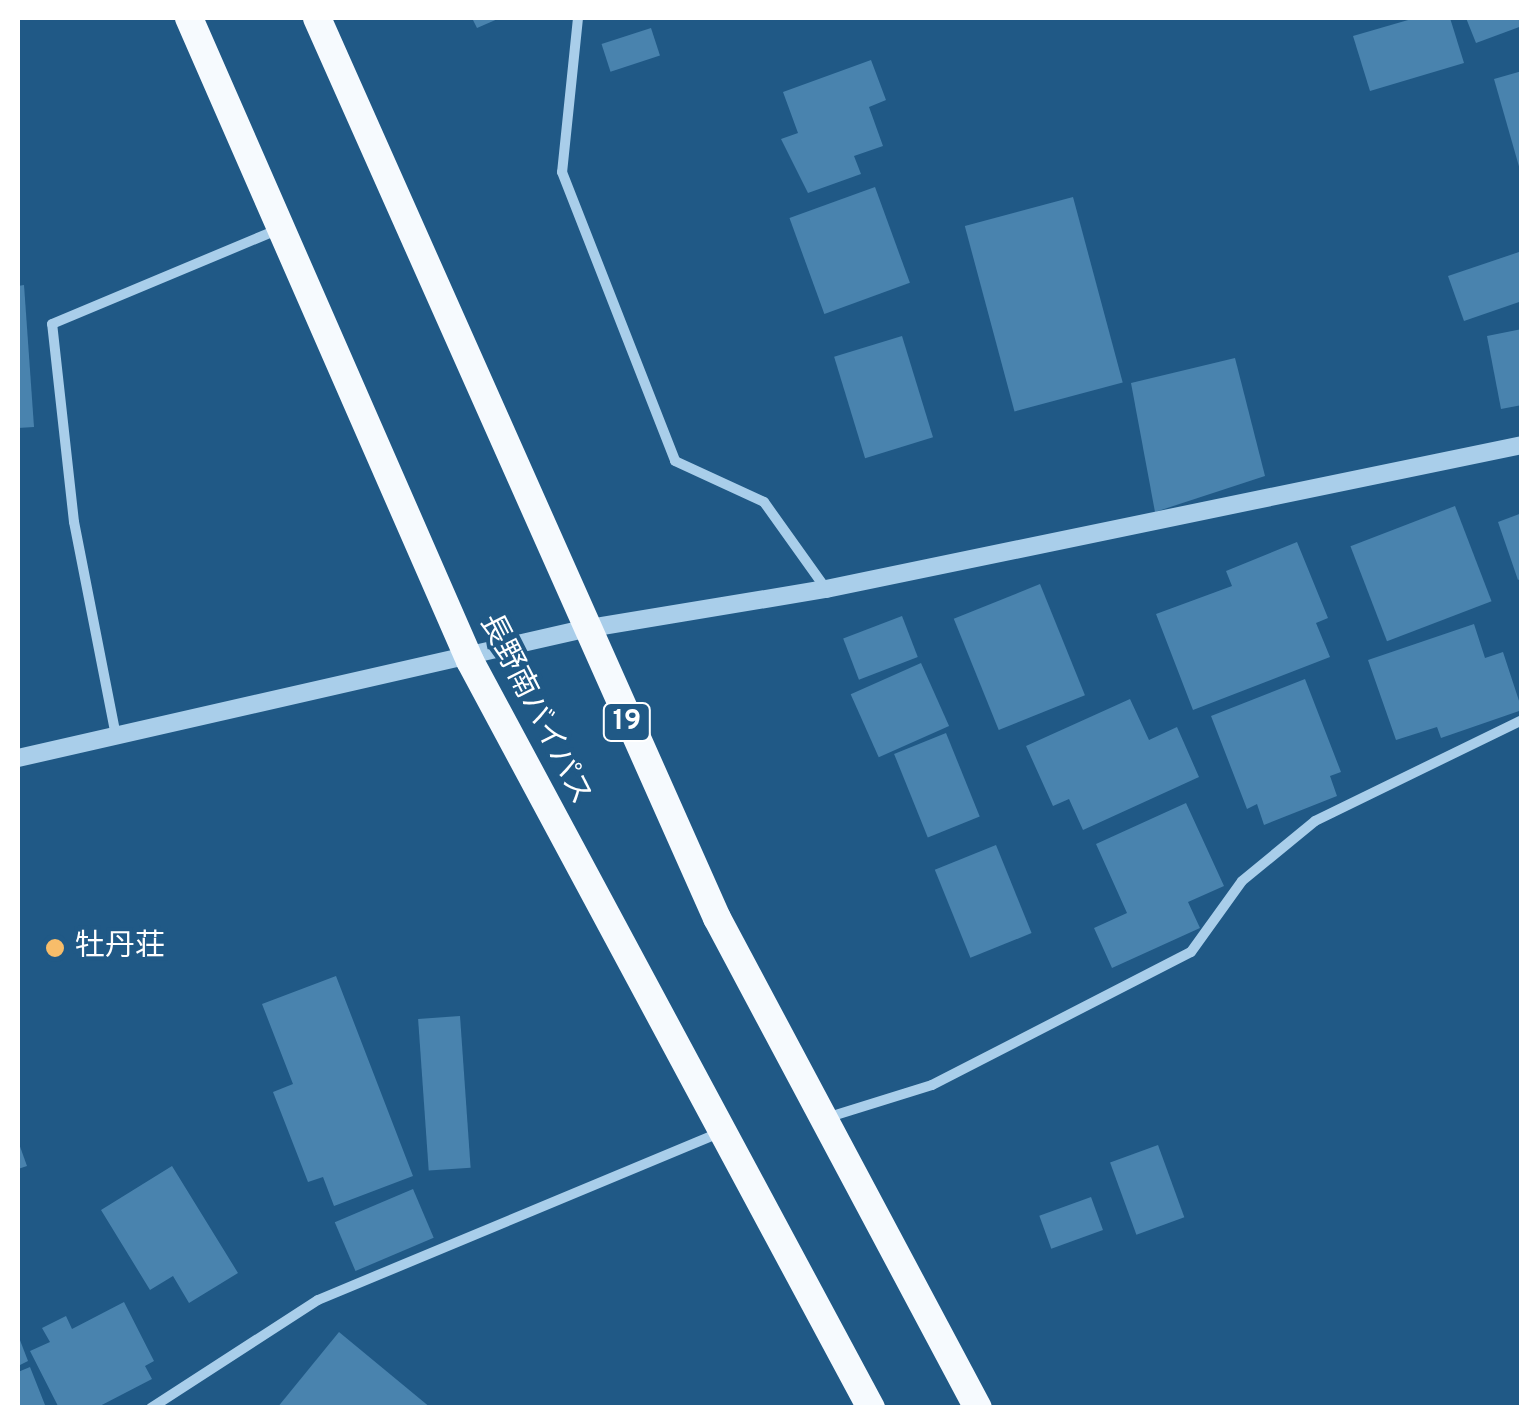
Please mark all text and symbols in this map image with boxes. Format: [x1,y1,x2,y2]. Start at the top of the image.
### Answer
street label: 長野南バイパス [470,608,598,812]
road number: 19 [602,699,652,745]
place label: 牡丹荘 [75,930,165,966]
marker: 牡丹荘 [44,937,66,959]

